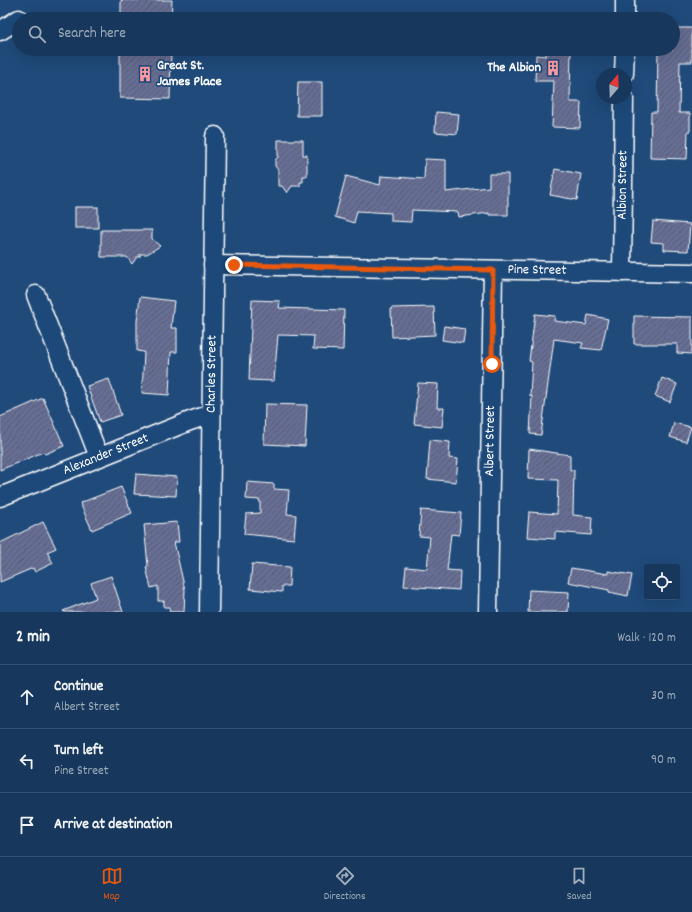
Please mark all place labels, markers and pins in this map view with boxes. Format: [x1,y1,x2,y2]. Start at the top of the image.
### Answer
place label: Great St. James Place [157,56,222,92]
place label: The Albion [487,58,542,78]
building icon: The Albion [544,59,562,77]
building icon: Great St. James Place [136,65,154,83]

